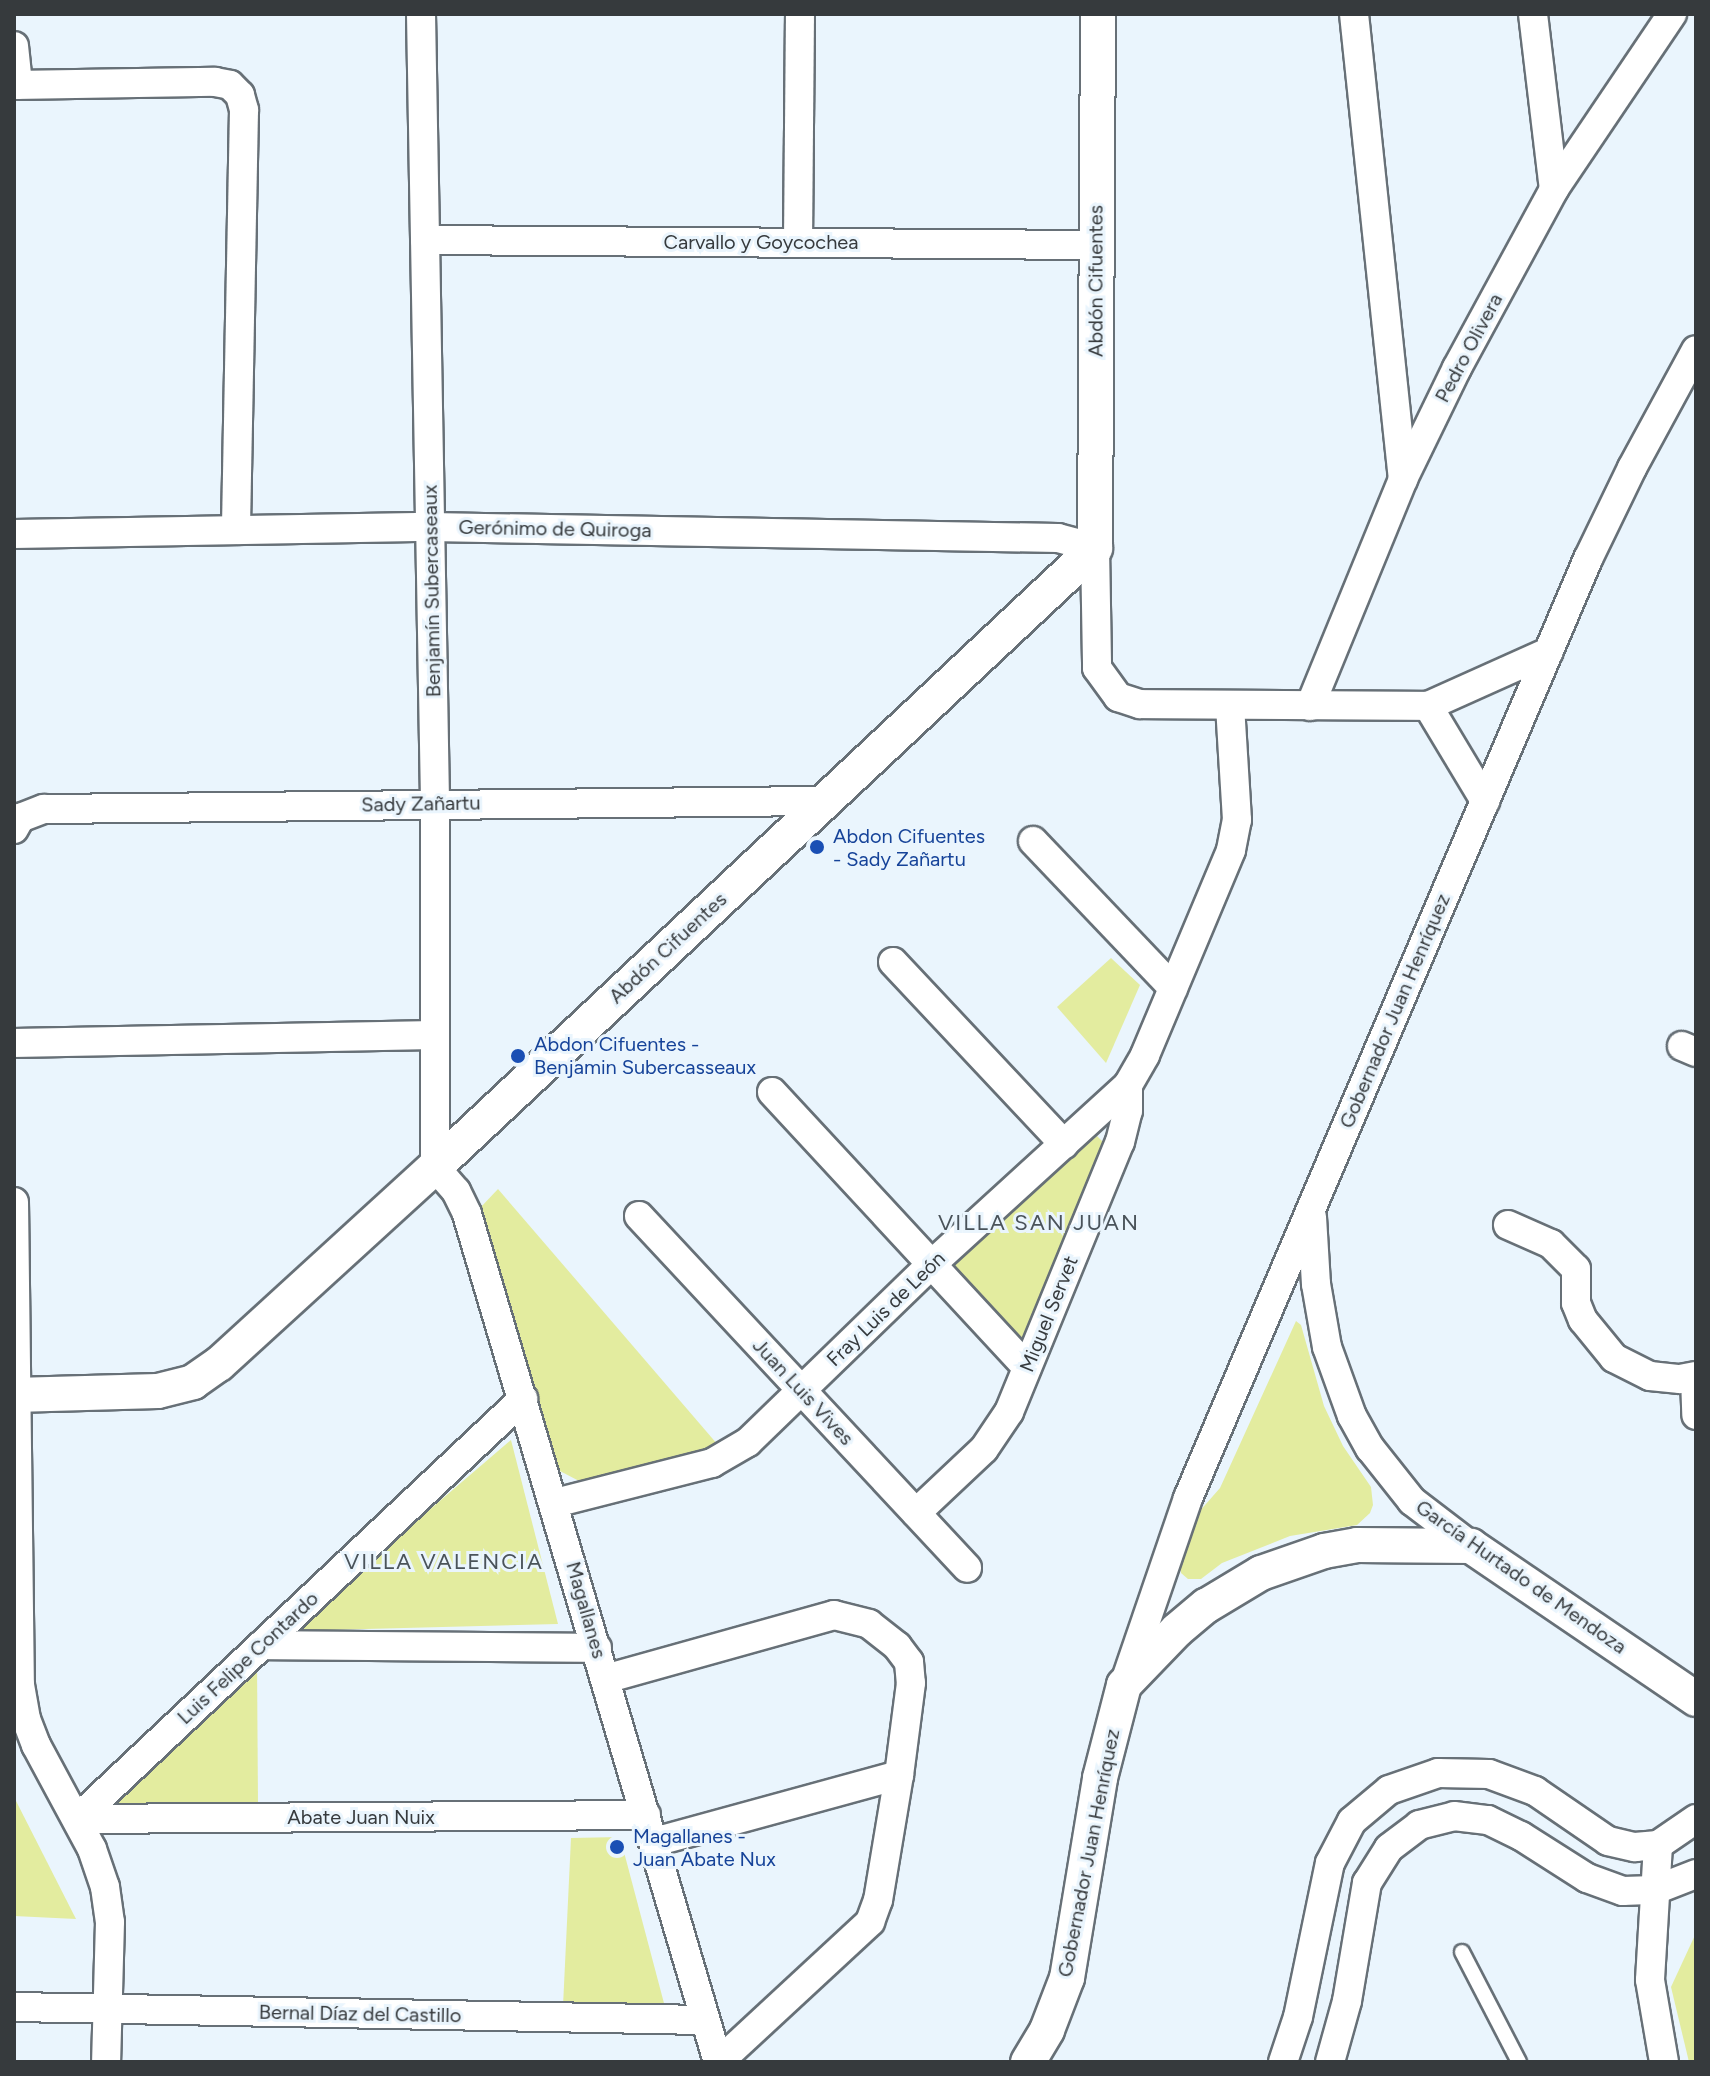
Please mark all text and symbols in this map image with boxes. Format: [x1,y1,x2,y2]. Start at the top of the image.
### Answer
street label: Abdón Cifuentes [1084,205,1108,357]
street label: Carvallo y Goycochea [664,230,858,254]
street label: Pedro Olivera [1430,289,1508,407]
street label: Benjamín Subercaseaux [418,485,446,697]
street label: Gerónimo de Quiroga [458,515,652,543]
street label: Sady Zañartu [361,791,481,817]
place label: Abdon Cifuentes - Sady Zañartu [833,824,985,871]
marker: Abdon Cifuentes - Sady Zañartu [808,838,826,856]
street label: Abdón Cifuentes [604,887,732,1009]
street label: Gobernador Juan Henríquez [1335,890,1455,1132]
place label: Abdon Cifuentes - Benjamin Subercasseaux [534,1032,756,1079]
marker: Abdon Cifuentes - Benjamin Subercasseaux [509,1047,527,1065]
district label: VILLA SAN JUAN [938,1210,1140,1236]
street label: Fray Luis de León [822,1247,950,1371]
street label: Miguel Servet [1015,1252,1083,1376]
street label: Juan Luis Vives [747,1334,859,1450]
street label: García Hurtado de Mendoza [1411,1495,1631,1659]
district label: VILLA VALENCIA [344,1549,544,1575]
street label: Magallanes [561,1559,611,1661]
street label: Luis Felipe Contardo [173,1587,323,1729]
street label: Gobernador Juan Henríquez [1053,1727,1125,1979]
street label: Abate Juan Nuix [287,1805,435,1829]
place label: Magallanes - Juan Abate Nux [633,1824,776,1871]
marker: Magallanes - Juan Abate Nux [608,1838,626,1856]
street label: Bernal Díaz del Castillo [259,2000,461,2028]

